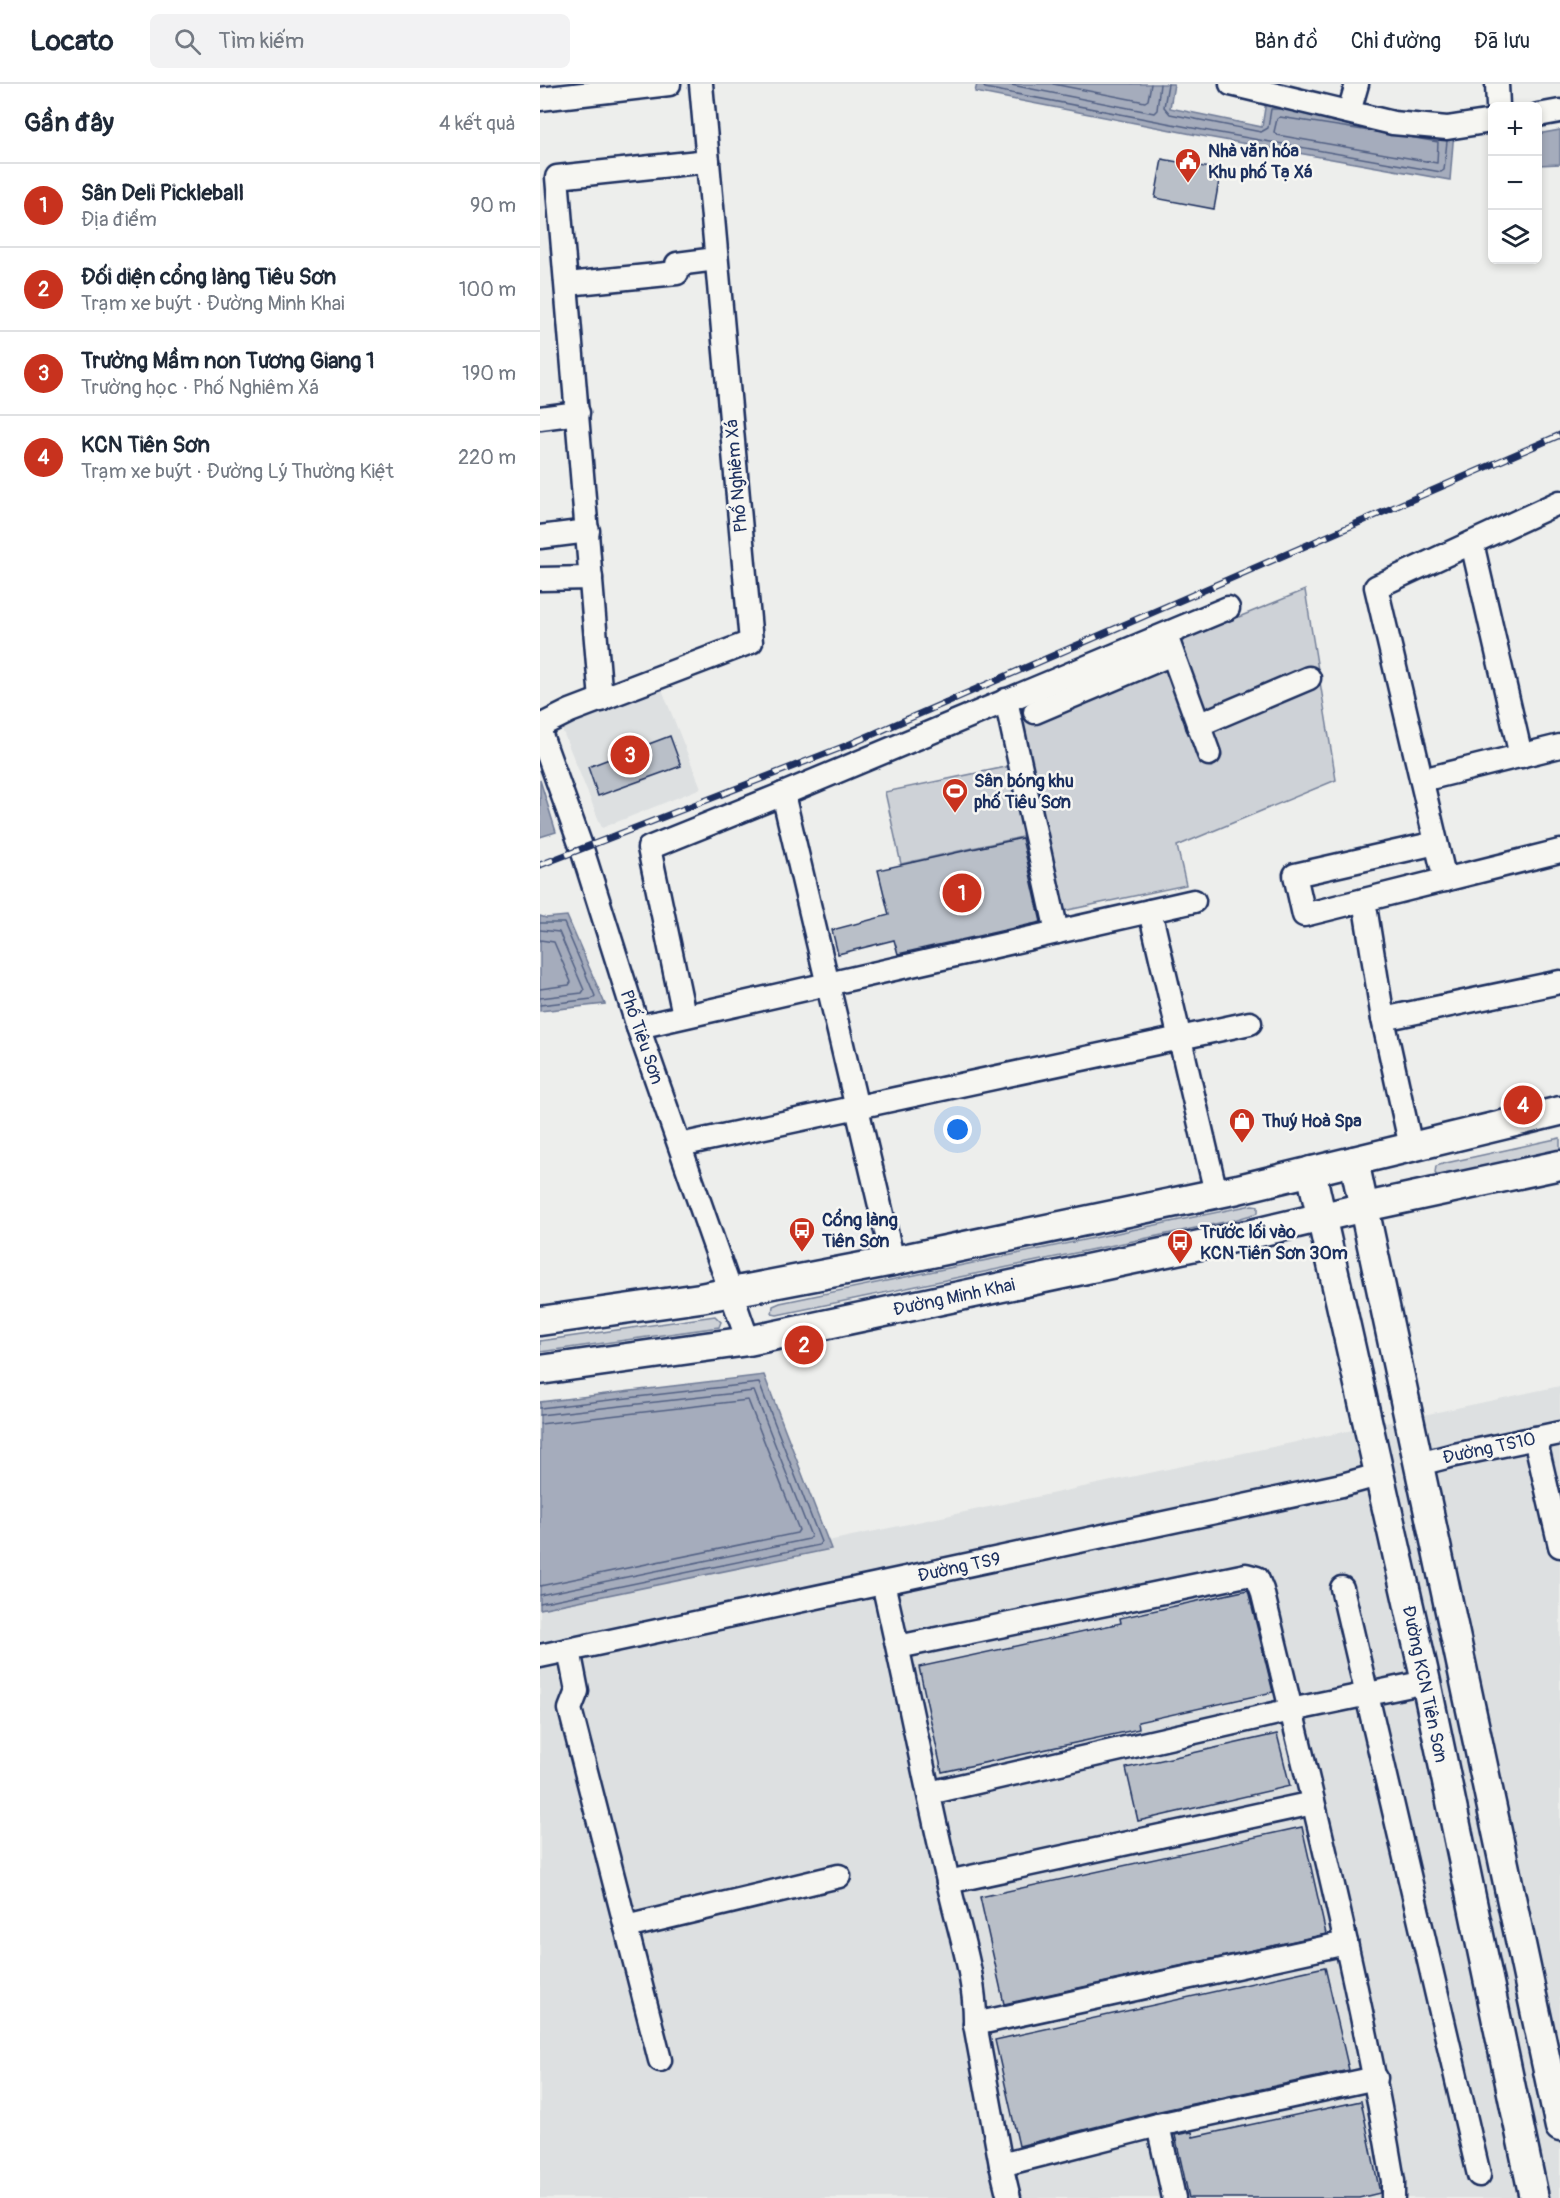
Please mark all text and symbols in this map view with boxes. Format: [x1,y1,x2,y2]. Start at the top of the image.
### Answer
search box [150,14,570,68]
text: Locato [30,24,114,59]
icon: search [171,25,204,58]
text: Tìm kiếm [219,27,304,55]
text: Bản đồ [1254,28,1318,55]
text: Chỉ đường [1351,28,1441,55]
text: Đã lưu [1474,28,1530,55]
map controls [1488,102,1542,264]
button: + [1488,102,1542,156]
text: Gần đây [24,107,114,139]
text: 4 kết quả [439,111,516,136]
place label: Nhà văn hóa Khu phố Tạ Xá [1208,140,1313,184]
public building icon: Nhà văn hóa Khu phố Tạ Xá [1173,146,1203,184]
button: − [1488,156,1542,210]
text: Sân Deli Pickleball [81,179,244,207]
text: 1 [40,193,47,218]
text: 90 m [470,193,516,218]
text: Địa điểm [81,207,157,232]
button: layers [1488,210,1542,264]
text: Đối diện cổng làng Tiêu Sơn [81,263,336,291]
text: 2 [38,277,49,302]
text: 100 m [459,277,516,302]
text: Trạm xe buýt · Đường Minh Khai [81,291,345,316]
text: Trường Mầm non Tương Giang 1 [81,347,375,375]
text: 3 [38,361,49,386]
text: 190 m [462,361,516,386]
text: Trường học · Phố Nghiêm Xá [81,375,319,400]
street label: Phố Nghiêm Xá [720,418,753,533]
text: KCN Tiên Sơn [81,431,210,459]
text: 4 [38,445,49,470]
text: 220 m [458,445,516,470]
text: Trạm xe buýt · Đường Lý Thường Kiệt [81,459,394,484]
pin: 3 [610,732,650,778]
place label: Sân bóng khu phố Tiêu Sơn [974,770,1074,814]
sports icon: Sân bóng khu phố Tiêu Sơn [940,776,970,814]
pin: 1 [942,870,982,916]
street label: Phố Tiêu Sơn [615,987,668,1087]
pin: 4 [1504,1082,1542,1128]
shop icon: Thuý Hoà Spa [1227,1106,1257,1144]
place label: Thuý Hoà Spa [1261,1110,1362,1133]
your location [943,1115,972,1144]
place label: Cổng làng Tiên Sơn [821,1208,898,1253]
bus stop icon: Cổng làng Tiên Sơn [787,1215,817,1253]
place label: Trước lối vào KCN Tiên Sơn 30m [1199,1221,1348,1265]
bus stop icon: Trước lối vào KCN Tiên Sơn 30m [1165,1227,1195,1265]
street label: Đường Minh Khai [891,1273,1017,1322]
pin: 2 [784,1322,824,1368]
street label: Đường TS10 [1440,1427,1538,1470]
street label: Đường TS9 [915,1547,1003,1588]
street label: Đường KCN Tiên Sơn [1397,1603,1452,1765]

